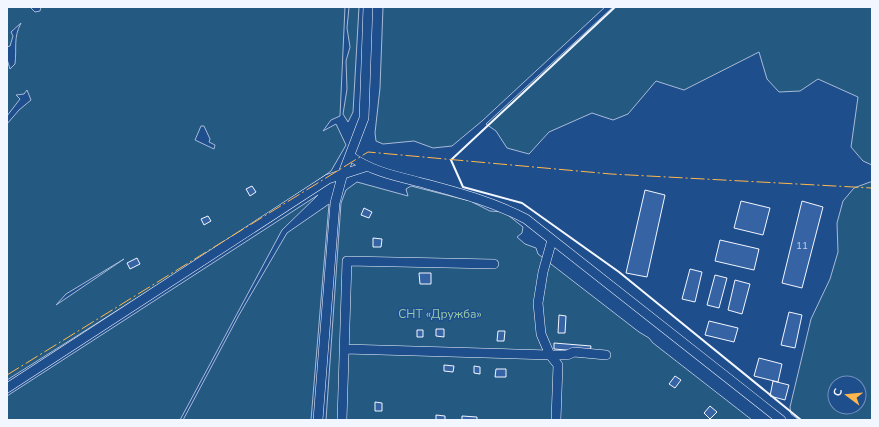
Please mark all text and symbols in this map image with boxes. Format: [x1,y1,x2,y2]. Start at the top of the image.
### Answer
house number: 11 [796,239,808,253]
park label: СНТ «Дружба» [398,306,482,322]
north arrow [827,375,867,415]
text: С [830,386,846,398]

